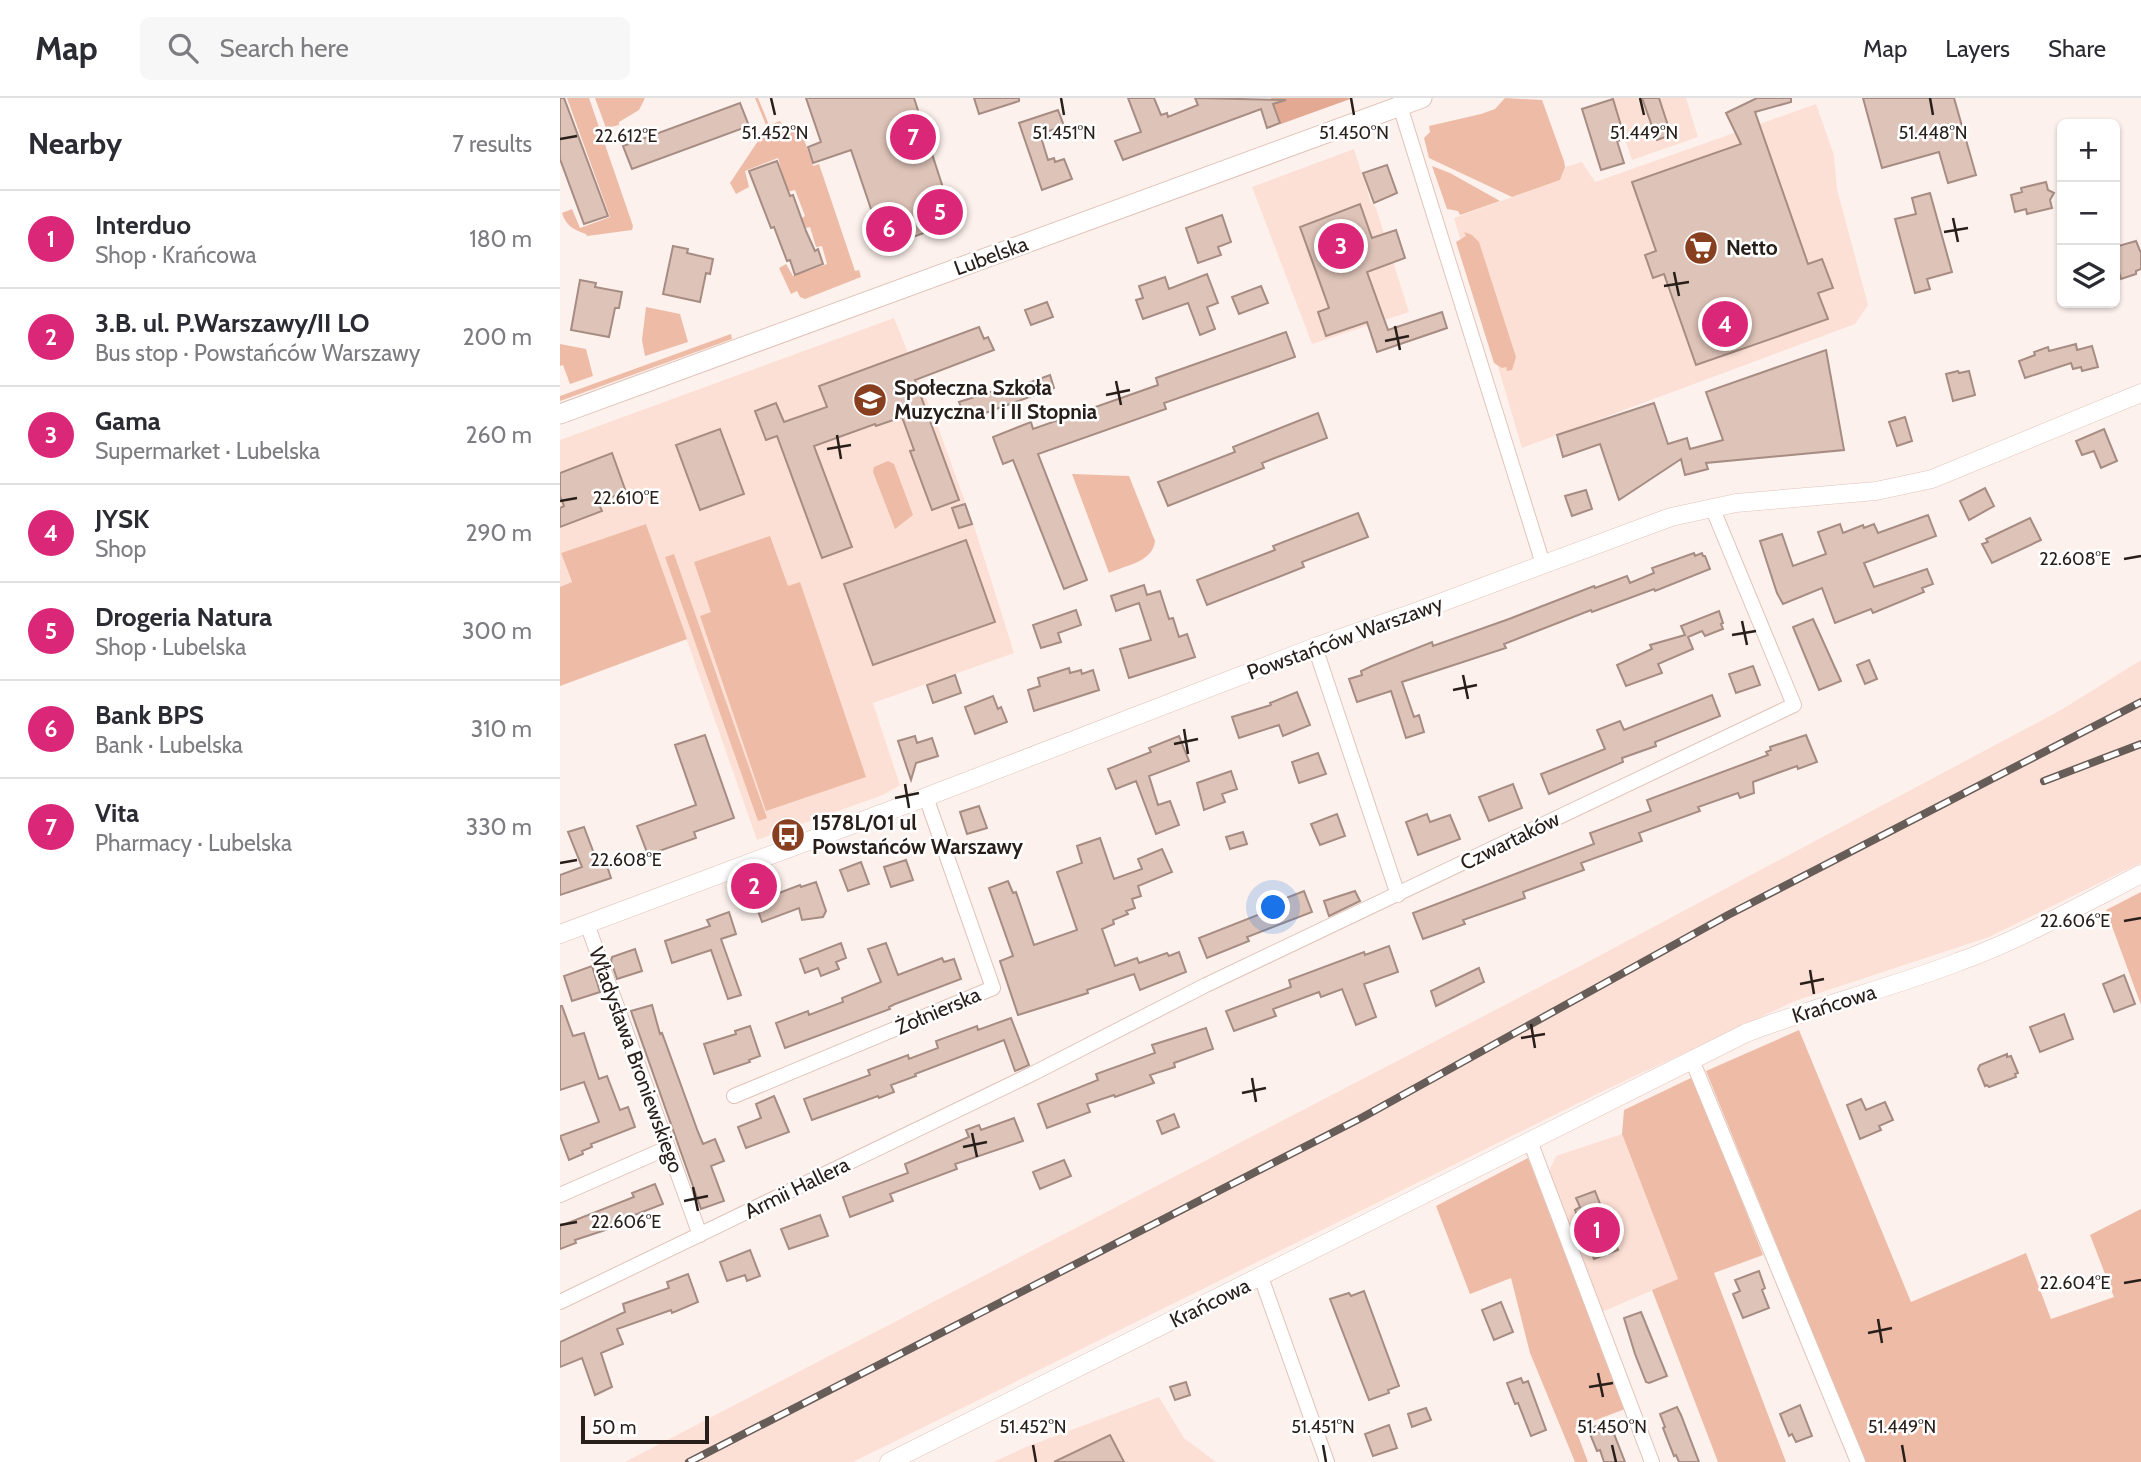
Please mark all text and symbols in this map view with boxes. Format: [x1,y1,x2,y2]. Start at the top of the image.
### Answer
search box [140,17,630,80]
text: Map [35,28,98,68]
icon: search [164,29,202,67]
text: Search here [220,32,349,64]
text: Map [1863,34,1907,63]
text: Layers [1945,34,2010,63]
text: Share [2048,34,2106,63]
pin: 7 [890,111,936,163]
map controls [2057,119,2120,308]
button: + [2057,119,2120,182]
text: 51.452°N [742,122,808,144]
text: 51.451°N [1032,122,1096,144]
text: 51.450°N [1319,122,1389,144]
text: 51.449°N [1610,122,1678,144]
text: 51.448°N [1899,122,1967,144]
text: Nearby [28,125,122,162]
text: 22.612°E [594,125,658,147]
text: 7 results [452,130,532,158]
button: − [2057,182,2120,245]
pin: 5 [917,186,963,238]
pin: 6 [866,203,912,255]
text: Interduo [95,209,191,241]
pin: 3 [1318,220,1364,272]
text: 1 [47,225,55,253]
text: 180 m [469,225,532,253]
supermarket icon: Netto [1682,229,1720,267]
street label: Lubelska [950,231,1031,280]
place label: Netto [1726,235,1778,260]
text: Shop · Krańcowa [95,241,257,269]
button: layers [2057,245,2120,308]
pin: 4 [1702,298,1748,350]
text: 3.B. ul. P.Warszawy/II LO [95,307,370,339]
text: 2 [45,323,57,351]
text: 200 m [462,323,532,351]
text: Bus stop · Powstańców Warszawy [95,339,420,367]
place label: Społeczna Szkoła Muzyczna I i II Stopnia [894,375,1098,424]
school or university icon: Społeczna Szkoła Muzyczna I i II Stopnia [851,381,889,419]
text: Gama [95,405,161,437]
text: 3 [45,421,57,449]
text: 260 m [465,421,532,449]
text: Supermarket · Lubelska [95,437,320,465]
text: 22.610°E [593,487,659,509]
text: JYSK [95,503,149,535]
text: 4 [44,519,58,547]
text: 290 m [465,519,532,547]
text: Shop [95,535,146,563]
text: 22.608°E [2039,548,2111,570]
street label: Powstańców Warszawy [1243,590,1447,685]
text: Drogeria Natura [95,601,272,633]
text: 5 [45,617,57,645]
text: 300 m [462,617,532,645]
text: Shop · Lubelska [95,633,246,661]
text: Bank BPS [95,699,204,731]
text: 6 [45,715,57,743]
text: 310 m [471,715,532,743]
text: Bank · Lubelska [95,731,243,759]
text: Vita [95,797,139,829]
street label: Czwartaków [1456,806,1564,875]
place label: 1578L/01 ul Powstańców Warszawy [812,810,1024,859]
text: 7 [45,813,57,841]
text: 330 m [466,813,532,841]
bus stop icon: 1578L/01 ul Powstańców Warszawy [769,816,807,854]
text: Pharmacy · Lubelska [95,829,292,857]
text: 22.608°E [590,849,662,871]
pin: 2 [731,860,777,912]
your location [1256,890,1290,924]
text: 22.606°E [2040,910,2110,932]
street label: Władysława Broniewskiego [584,944,689,1176]
street label: Krańcowa [1789,979,1879,1028]
street label: Żołnierska [892,982,984,1040]
street label: Armii Hallera [740,1151,853,1224]
pin: 1 [1574,1204,1620,1256]
text: 22.606°E [591,1211,661,1233]
street label: Krańcowa [1166,1272,1254,1333]
text: 22.604°E [2040,1272,2110,1294]
scale bar [581,1413,709,1445]
text: 50 m [592,1416,636,1439]
text: 51.452°N [1000,1416,1066,1438]
text: 51.451°N [1291,1416,1355,1438]
text: 51.450°N [1577,1416,1647,1438]
text: 51.449°N [1868,1416,1936,1438]

